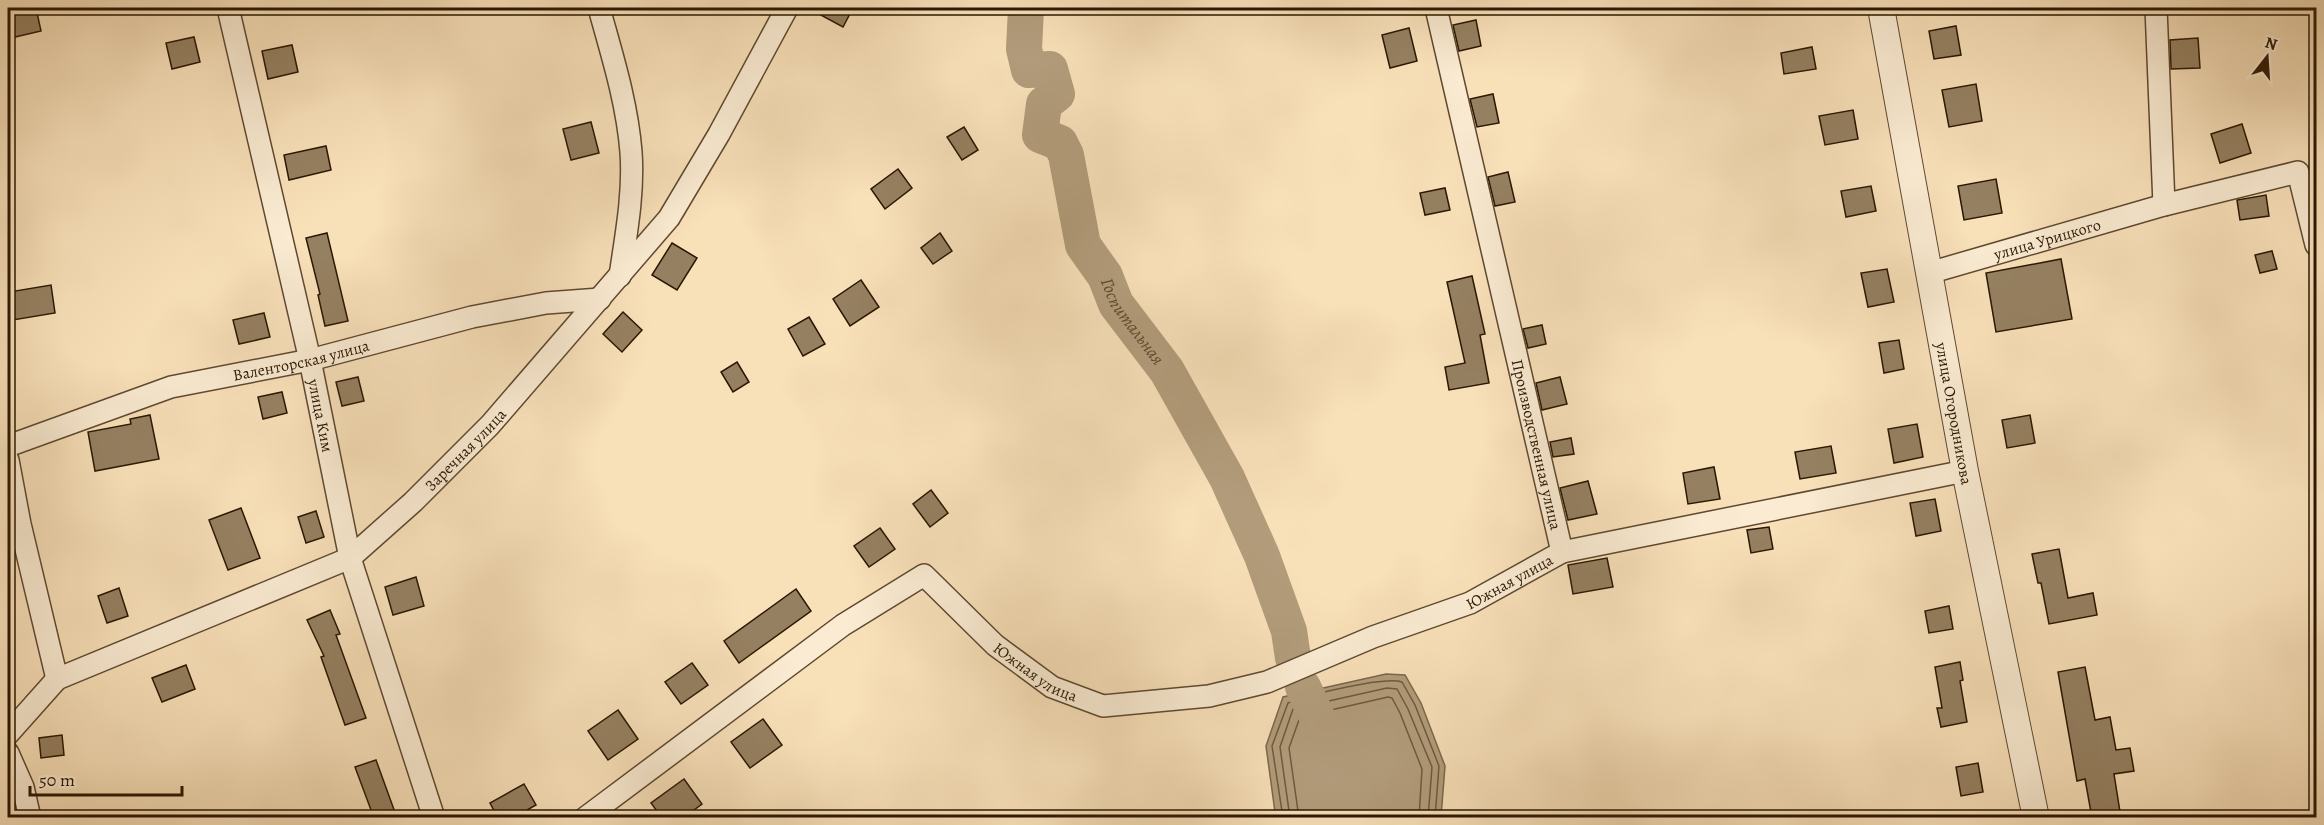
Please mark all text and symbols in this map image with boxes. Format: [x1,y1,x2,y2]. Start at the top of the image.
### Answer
north arrow [2237,27,2297,87]
text: N [2262,31,2280,56]
street label: улица Урицкого [1990,214,2103,266]
water label: Госпитальная [1095,274,1170,370]
street label: Валенторская улица [231,335,372,387]
street label: улица Огородникова [1930,340,1978,487]
street label: Производственная улица [1506,357,1567,533]
street label: улица Ким [302,376,338,455]
street label: Заречная улица [420,404,512,496]
street label: Южная улица [1462,549,1558,615]
street label: Южная улица [988,637,1081,708]
scale bar [30,759,182,797]
text: 50 m [39,768,75,792]

